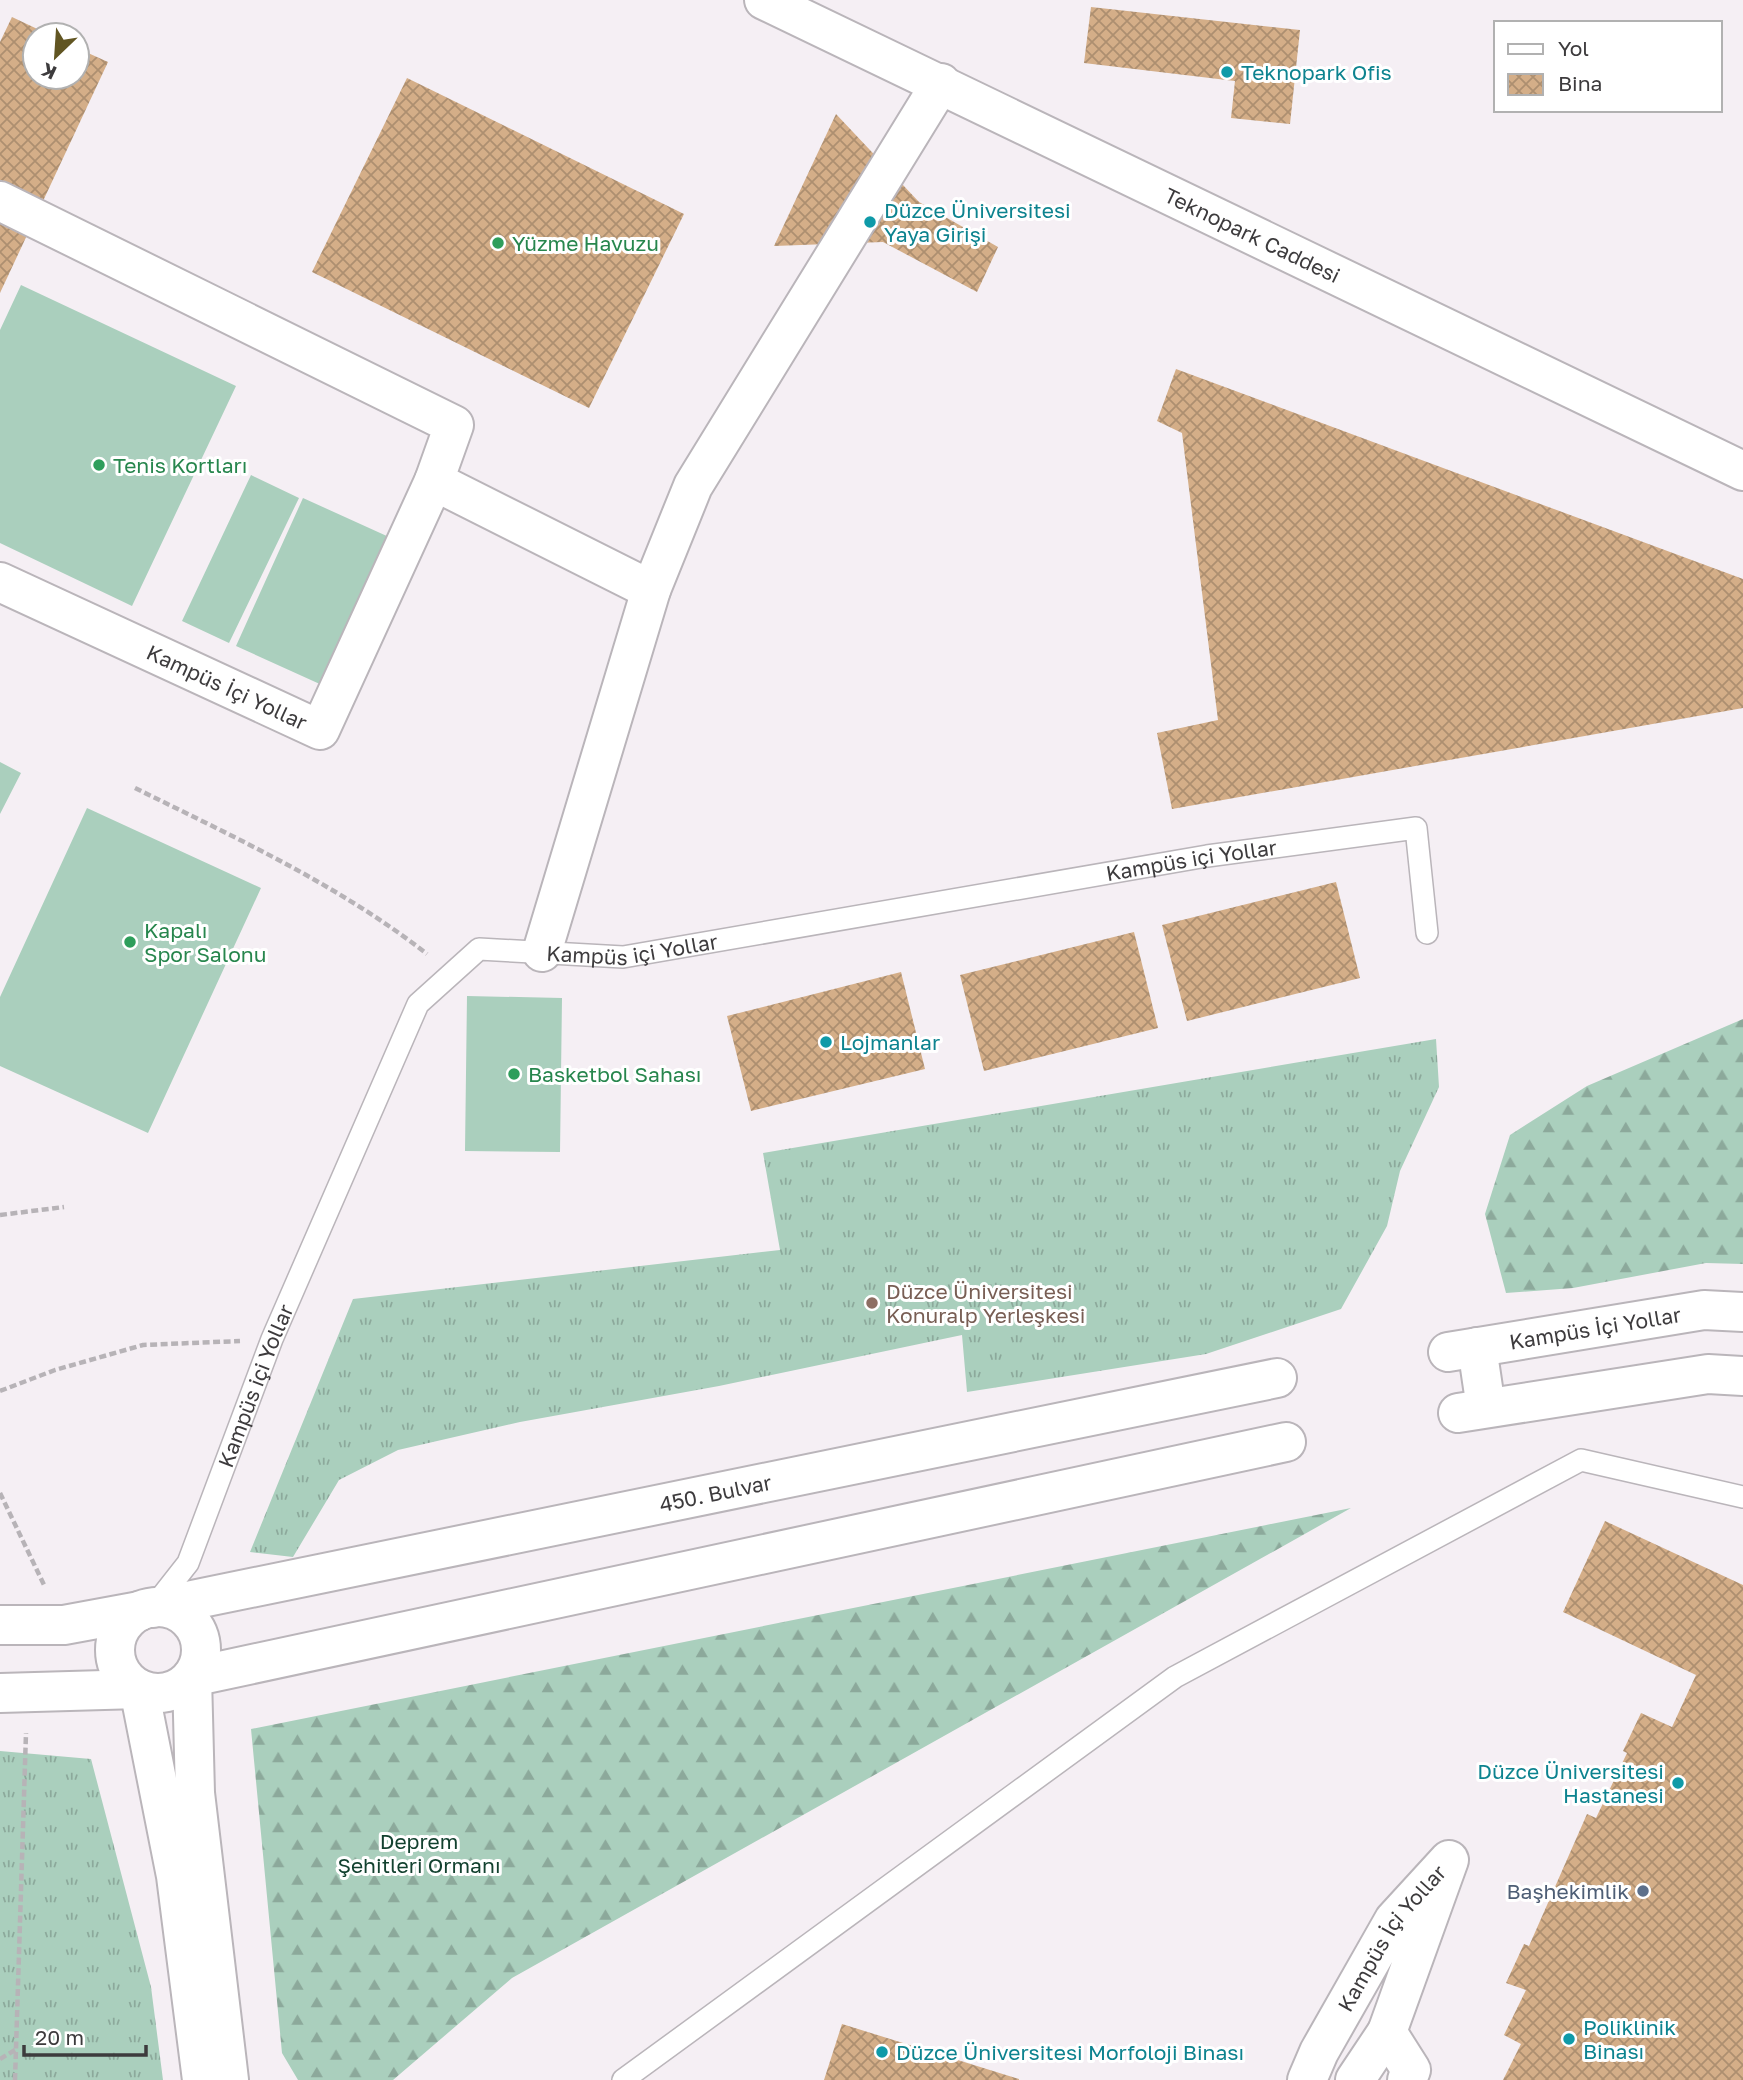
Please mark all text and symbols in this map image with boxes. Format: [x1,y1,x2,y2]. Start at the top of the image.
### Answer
north arrow [21,21,91,91]
legend [1494,21,1722,112]
text: Yol [1558,35,1589,61]
text: K [37,58,60,85]
place label: Teknopark Ofis [1241,59,1392,85]
marker: Teknopark Ofis [1219,64,1235,80]
text: Bina [1558,70,1602,96]
street label: Teknopark Caddesi [1160,182,1344,288]
place label: Düzce Üniversitesi Yaya Girişi [884,197,1071,247]
marker: Düzce Üniversitesi Yaya Girişi [862,214,878,230]
place label: Yüzme Havuzu [512,230,659,256]
marker: Yüzme Havuzu [490,235,506,251]
place label: Tenis Kortları [113,452,247,478]
marker: Tenis Kortları [91,457,107,473]
street label: Kampüs İçi Yollar [143,639,311,735]
street label: Kampüs içi Yollar [1104,834,1278,886]
place label: Kapalı Spor Salonu [144,917,266,967]
street label: Kampüs içi Yollar [546,928,720,970]
marker: Kapalı Spor Salonu [122,934,138,950]
place label: Lojmanlar [840,1029,940,1055]
marker: Lojmanlar [818,1034,834,1050]
place label: Basketbol Sahası [528,1061,701,1087]
marker: Basketbol Sahası [506,1066,522,1082]
place label: Düzce Üniversitesi Konuralp Yerleşkesi [886,1278,1085,1328]
marker: Düzce Üniversitesi Konuralp Yerleşkesi [864,1295,880,1311]
street label: Kampüs içi Yollar [212,1300,299,1471]
street label: Kampüs İçi Yollar [1507,1301,1683,1355]
street label: 450. Bulvar [657,1469,774,1517]
place label: Düzce Üniversitesi Hastanesi [1477,1758,1664,1808]
marker: Düzce Üniversitesi Hastanesi [1670,1775,1686,1791]
park label: Deprem Şehitleri Ormanı [337,1828,501,1878]
street label: Kampüs İçi Yollar [1332,1859,1451,2016]
place label: Başhekimlik [1507,1878,1629,1904]
marker: Başhekimlik [1635,1883,1651,1899]
scale bar [24,2014,147,2058]
place label: Poliklinik Binası [1583,2014,1676,2064]
text: 20 m [35,2024,84,2050]
marker: Poliklinik Binası [1561,2031,1577,2047]
place label: Düzce Üniversitesi Morfoloji Binası [896,2039,1244,2065]
marker: Düzce Üniversitesi Morfoloji Binası [874,2044,890,2060]

